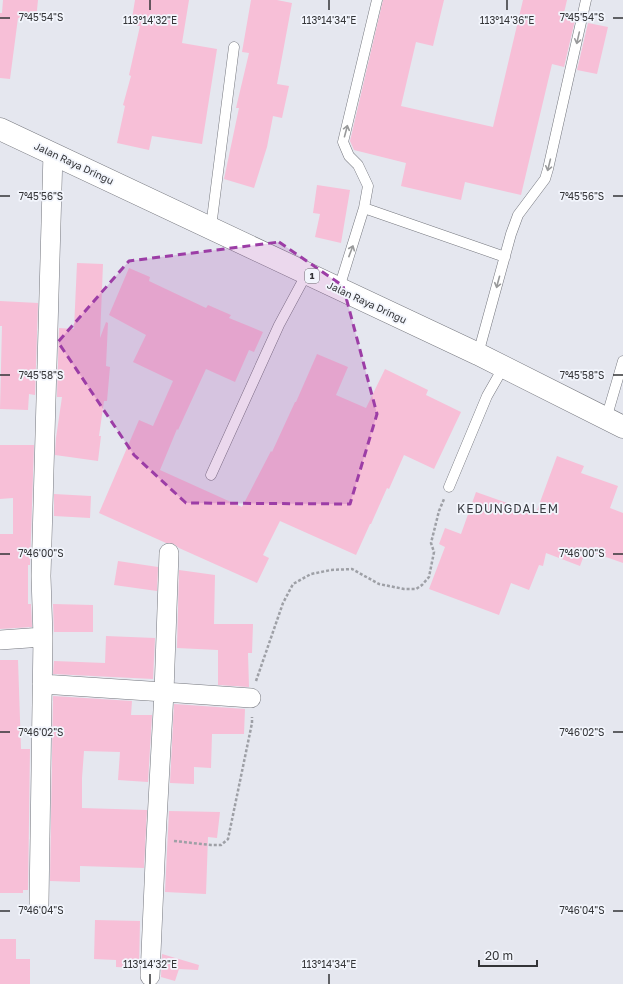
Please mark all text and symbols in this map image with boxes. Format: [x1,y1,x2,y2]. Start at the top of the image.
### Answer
text: 7°45'54"S [19,11,63,23]
text: 7°45'54"S [560,11,604,23]
text: 113°14'32"E [123,14,177,26]
text: 113°14'34"E [302,14,356,26]
text: 113°14'36"E [480,14,534,26]
one-way arrow [573,31,581,44]
one-way arrow [343,125,350,138]
street label: Jalan Raya Dringu [32,139,116,187]
one-way arrow [545,158,552,171]
text: 7°45'56"S [19,190,63,202]
text: 7°45'56"S [560,190,604,202]
one-way arrow [347,246,355,258]
road number: 1 [305,269,319,283]
one-way arrow [494,275,501,288]
street label: Jalan Raya Dringu [325,278,409,326]
text: 7°45'58"S [19,369,63,381]
text: 7°45'58"S [560,369,604,381]
district label: KEDUNGDALEM [457,501,559,516]
text: 7°46'00"S [18,547,64,559]
text: 7°46'00"S [559,547,605,559]
text: 7°46'02"S [19,726,63,738]
text: 7°46'02"S [560,726,604,738]
text: 7°46'04"S [18,904,64,916]
text: 7°46'04"S [559,904,605,916]
scale bar [479,942,537,968]
text: 20 m [485,948,513,963]
text: 113°14'32"E [123,958,177,970]
text: 113°14'34"E [302,958,356,970]

